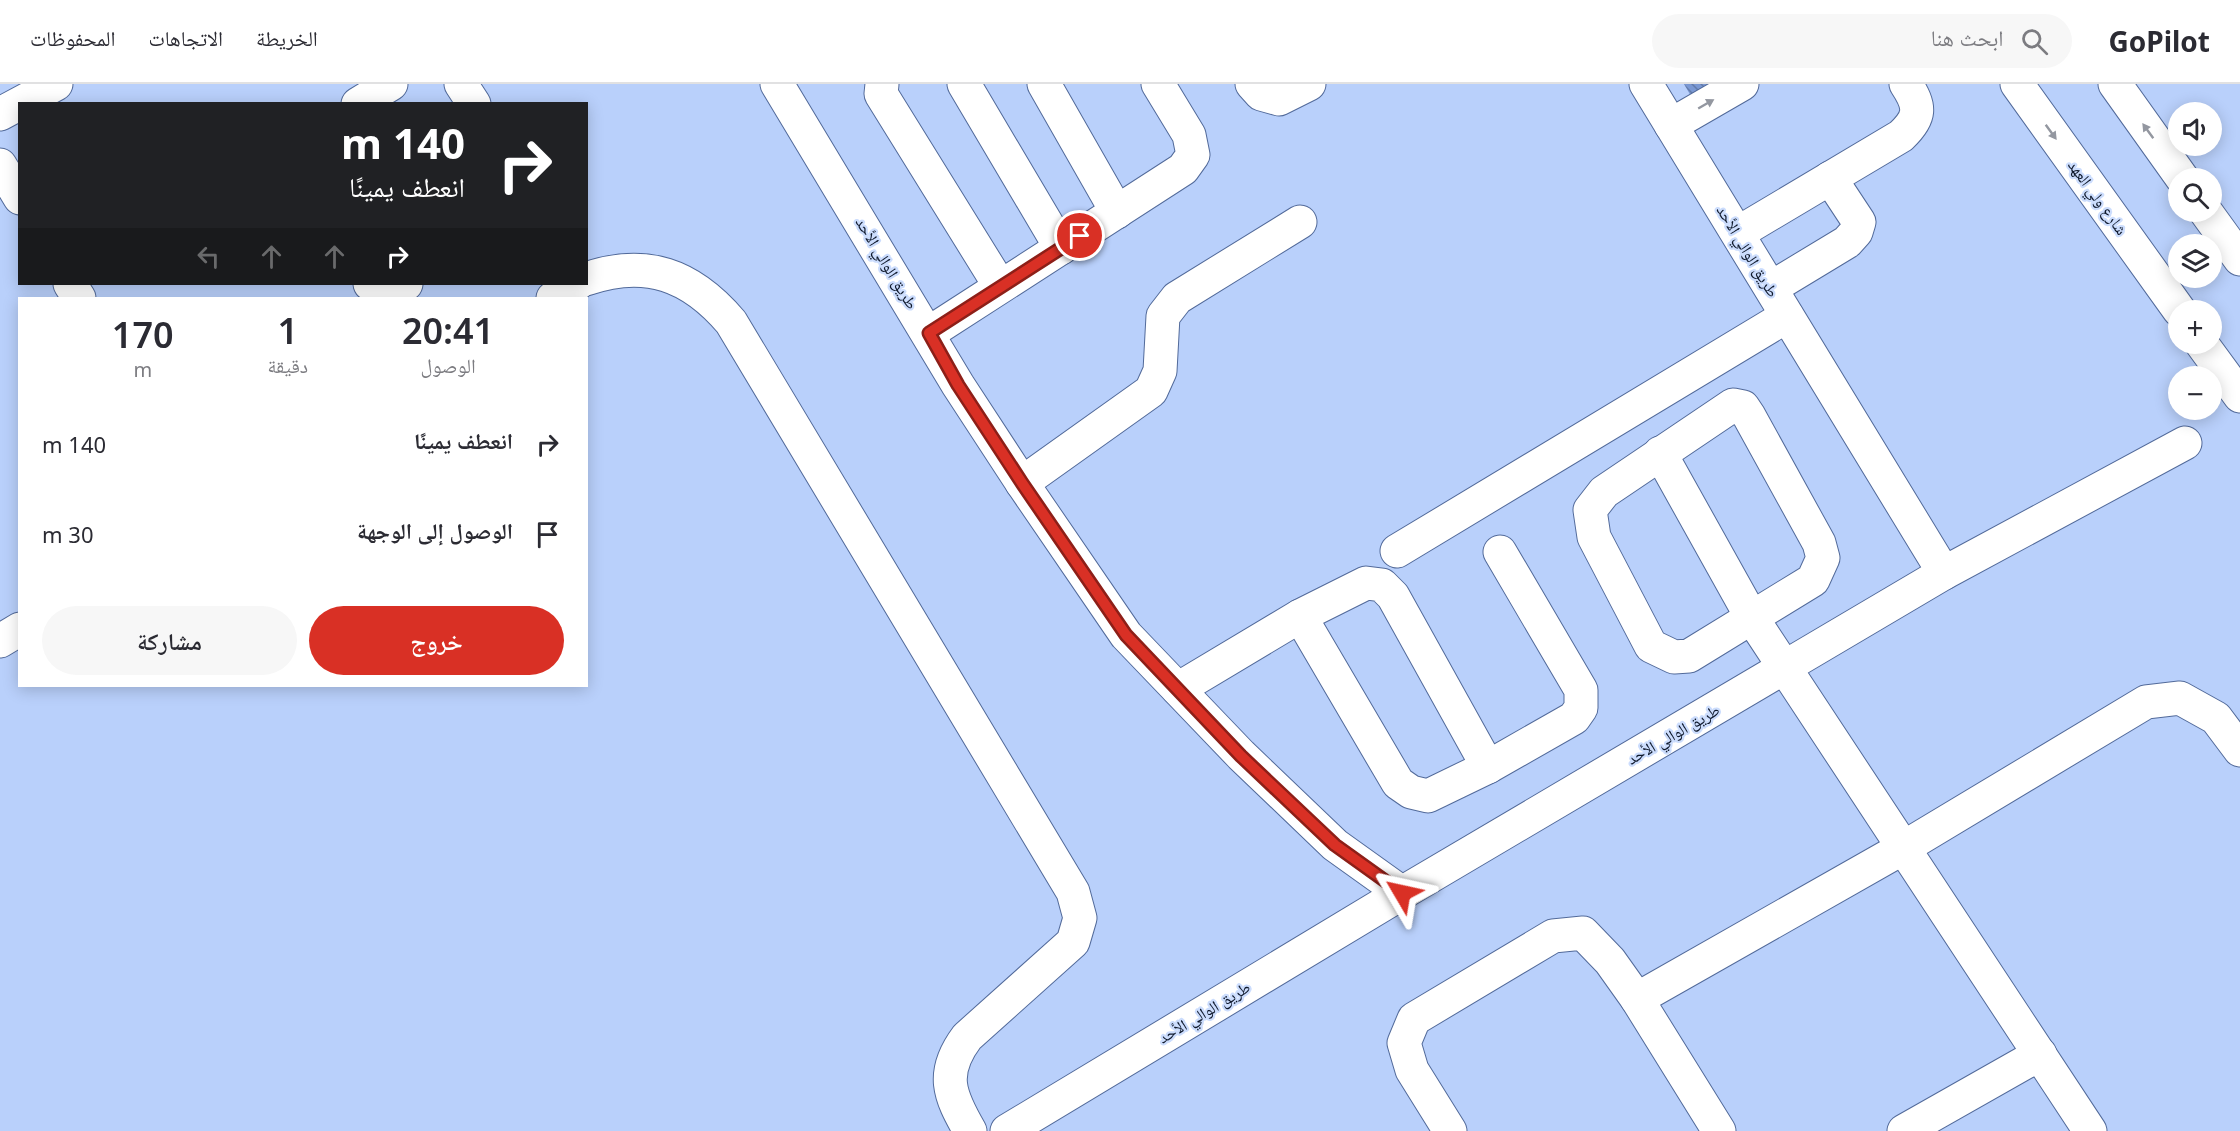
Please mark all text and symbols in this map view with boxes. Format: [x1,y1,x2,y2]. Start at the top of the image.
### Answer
search box [1652,14,2072,68]
text: ابحث هنا [1931,22,2003,52]
text: GoPilot [2108,22,2210,60]
text: المحفوظات [30,24,115,52]
text: الاتجاهات [148,24,223,52]
text: الخريطة [256,24,318,52]
icon: search [2018,25,2051,58]
one-way arrow [1698,100,1715,110]
map controls [2168,102,2222,420]
button: sound [2168,102,2222,156]
text: 140 m [341,114,465,171]
one-way arrow [2045,123,2057,139]
one-way arrow [2143,124,2155,139]
icon: right [486,126,564,204]
street label: شارع ولي العهد [2062,155,2133,240]
text: انعطف يمينًا [349,168,465,205]
button: search [2168,168,2222,222]
street label: طريق الوالي الأحد [1710,201,1784,302]
pin [1054,210,1105,261]
street label: طريق الوالي الأحد [849,213,923,314]
icon: arrive [1063,219,1096,252]
button: layers [2168,234,2222,288]
icon: left [192,240,225,273]
icon: ahead [255,240,288,273]
icon: ahead [318,240,351,273]
icon: right [381,240,414,273]
button: + [2168,300,2222,354]
text: 1 [277,306,298,355]
text: 20:41 [402,306,494,355]
text: 170 [112,310,174,359]
text: دقيقة [267,352,308,379]
text: الوصول [420,352,476,379]
text: m [133,356,152,383]
button: − [2168,366,2222,420]
text: انعطف يمينًا [414,425,513,455]
icon: right [531,428,564,461]
text: 140 m [42,429,106,459]
text: الوصول إلى الوجهة [357,515,513,545]
icon: arrive [531,518,564,551]
text: 30 m [42,519,93,549]
button: مشاركة [42,606,297,675]
button: خروج [309,606,564,675]
street label: طريق الوالي الأحد [1623,699,1724,771]
position arrow [1370,861,1434,925]
street label: طريق الوالي الأحد [1154,976,1255,1050]

